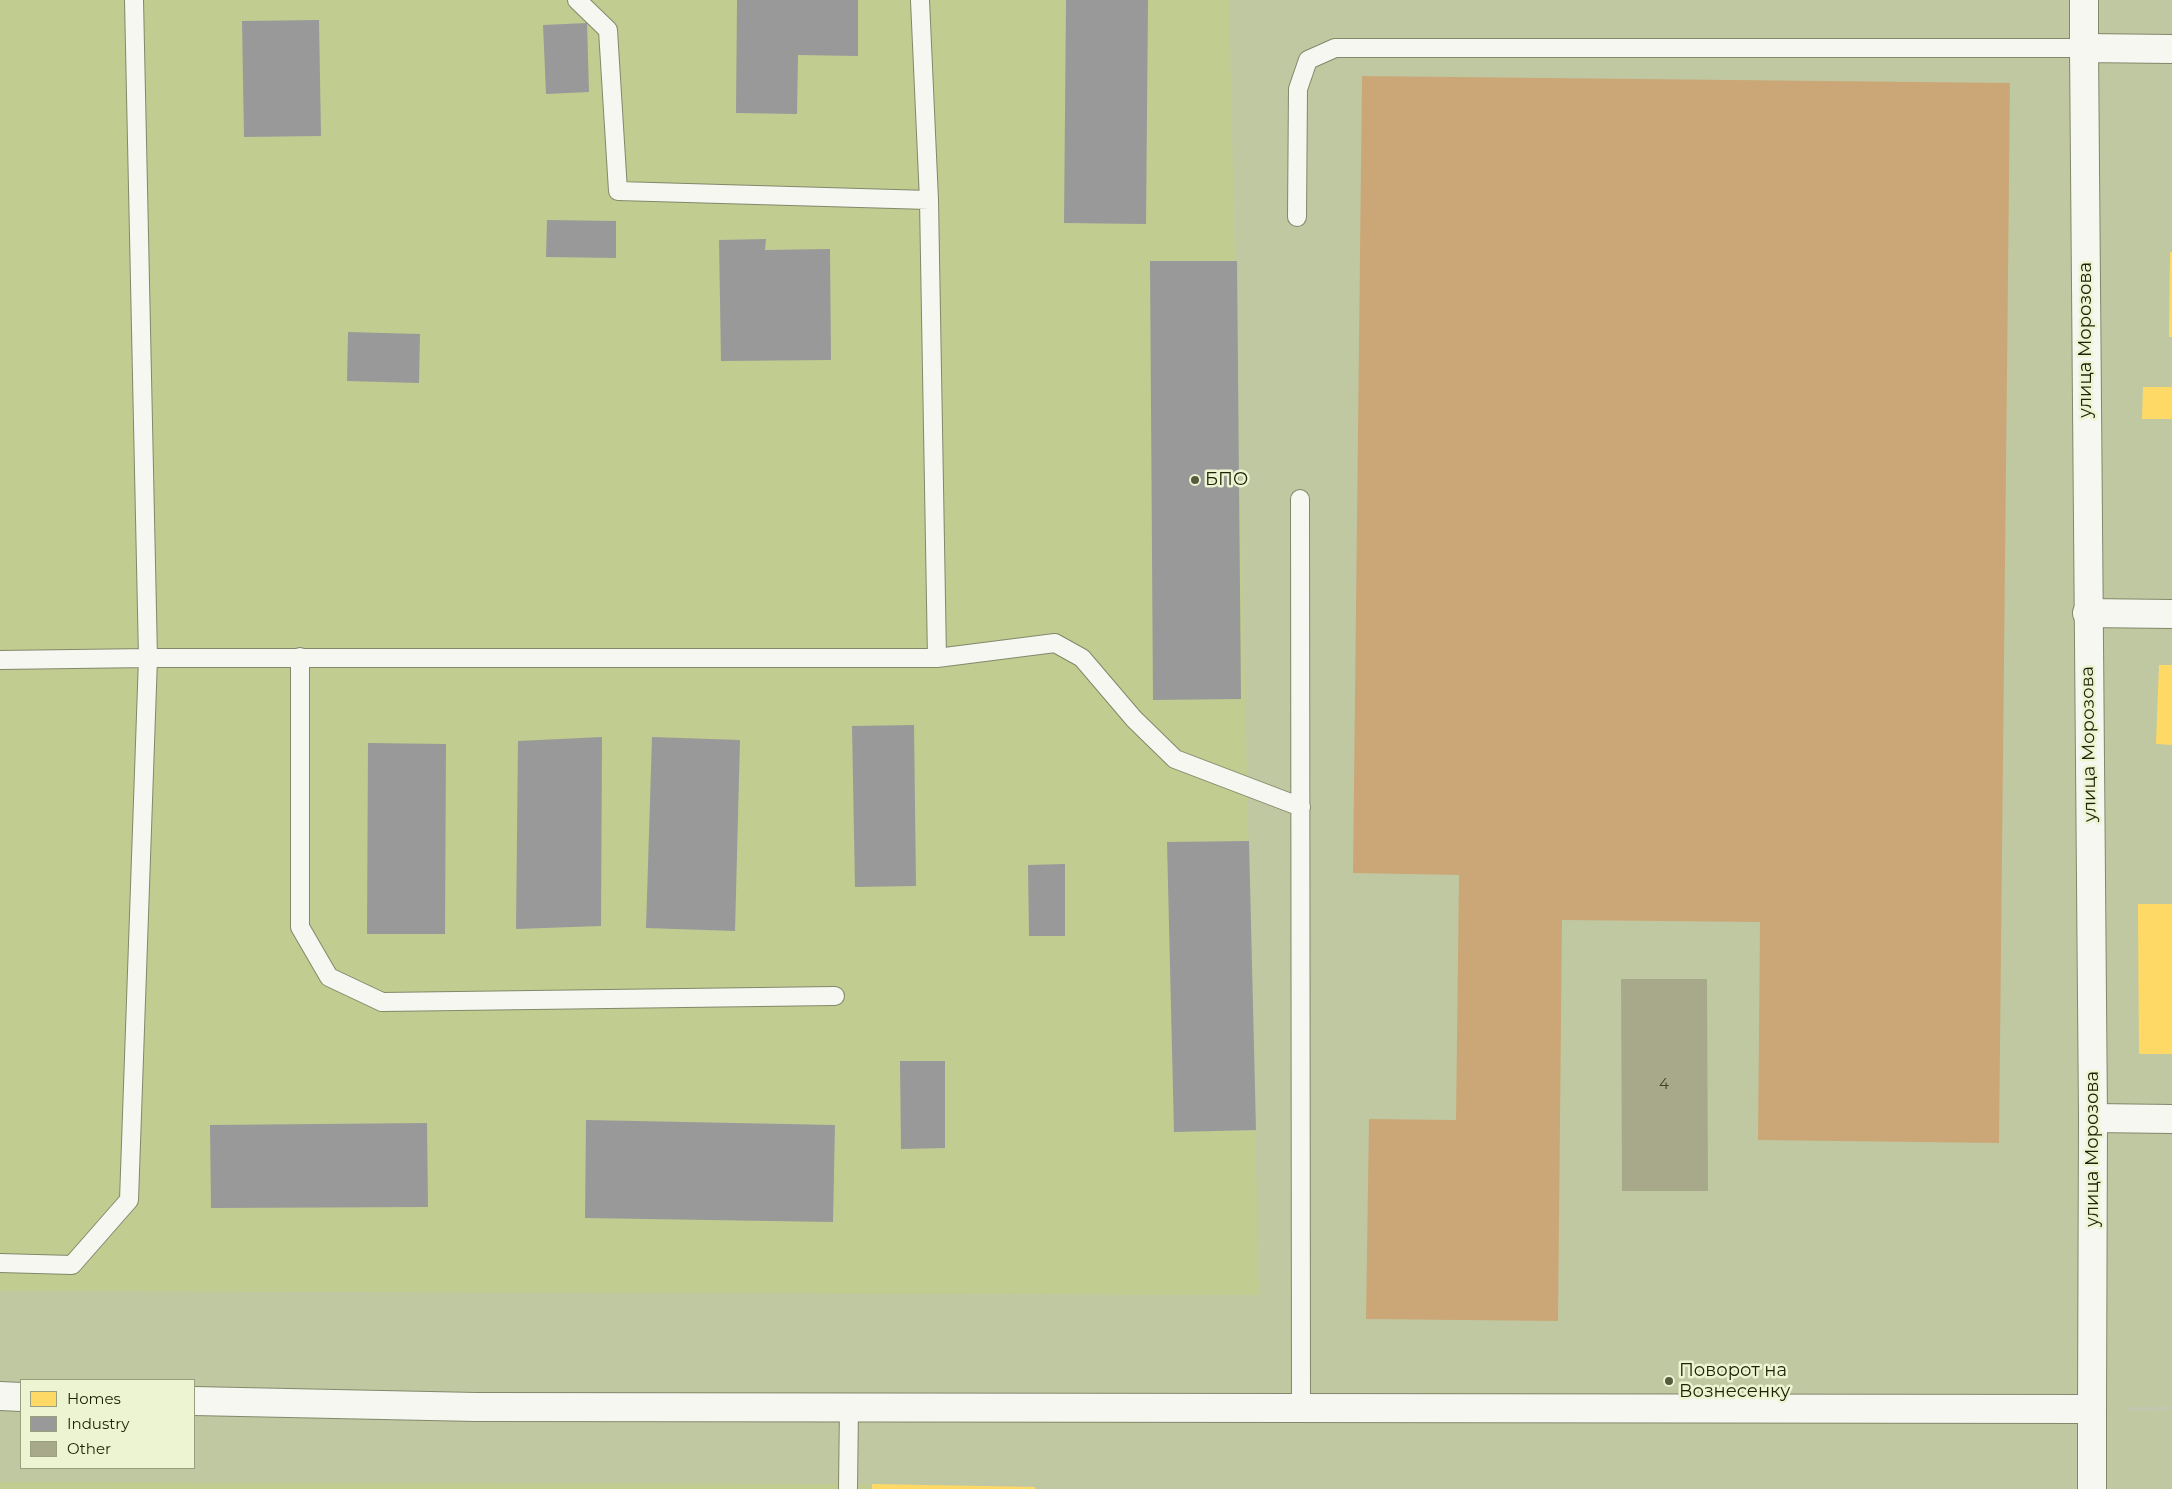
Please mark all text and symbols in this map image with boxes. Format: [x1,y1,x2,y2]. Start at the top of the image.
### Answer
street label: улица Морозова [2075,262,2097,418]
place label: БПО [1205,469,1248,491]
marker: БПО [1189,474,1201,486]
street label: улица Морозова [2077,666,2101,822]
street label: улица Морозова [2082,1071,2104,1227]
house number: 4 [1659,1076,1669,1094]
place label: Поворот на Вознесенку [1679,1360,1790,1402]
marker: Поворот на Вознесенку [1663,1375,1675,1387]
legend [20,1379,195,1469]
text: Homes [67,1389,121,1408]
text: Industry [67,1414,129,1433]
text: Other [67,1439,111,1458]

